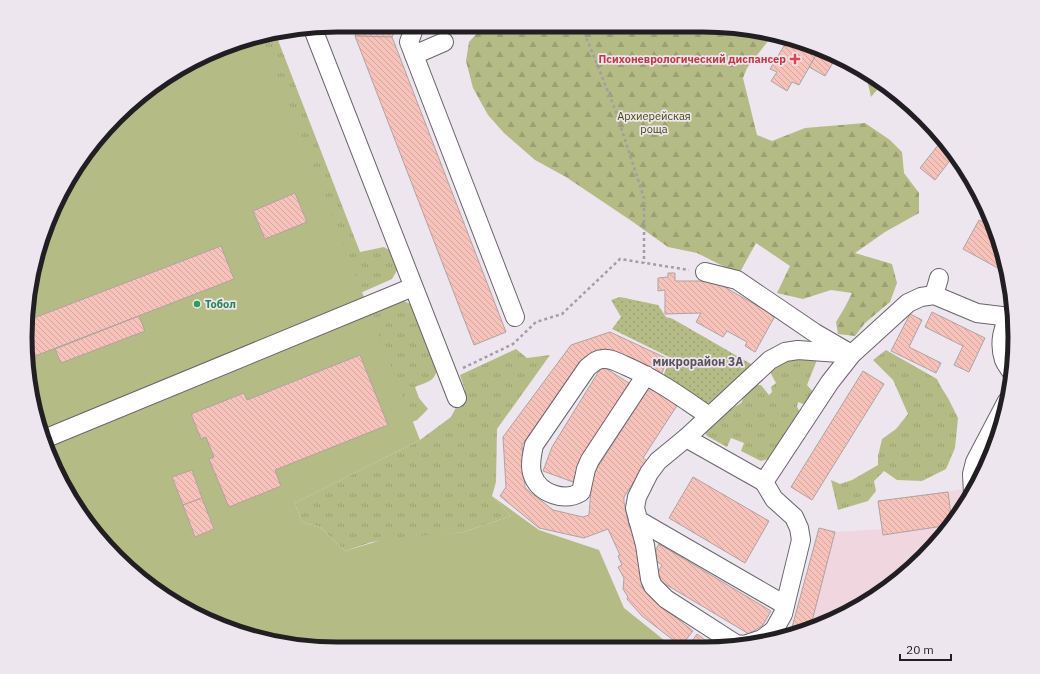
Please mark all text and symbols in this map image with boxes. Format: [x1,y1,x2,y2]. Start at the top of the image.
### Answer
place label: Психоневрологический диспансер [598,52,786,66]
marker: Психоневрологический диспансер [789,53,801,65]
park label: Архиерейская роща [617,109,691,136]
place label: Тобол [205,297,236,311]
marker: Тобол [192,299,202,309]
district label: микрорайон 3А [652,354,744,369]
scale bar [900,636,951,662]
text: 20 m [906,642,934,657]

